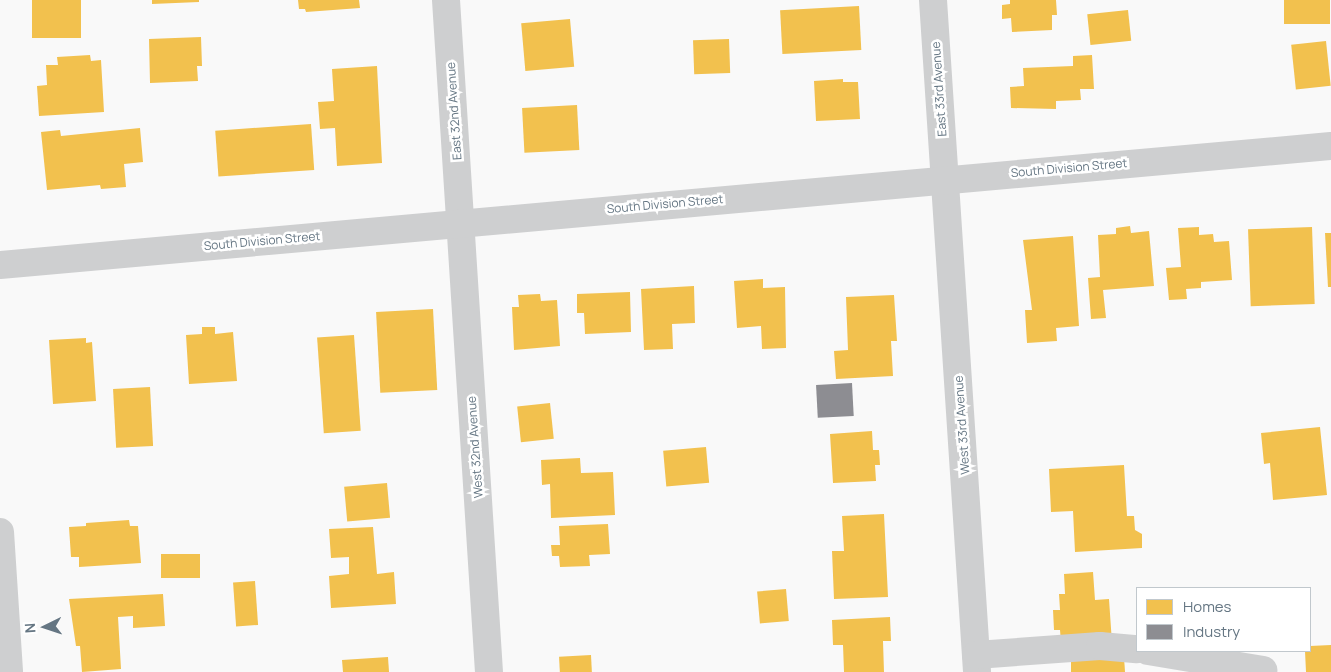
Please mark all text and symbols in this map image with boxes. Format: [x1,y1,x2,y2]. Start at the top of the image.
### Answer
street label: East 33rd Avenue [929,41,949,137]
street label: East 32nd Avenue [443,62,465,160]
street label: South Division Street [1010,156,1128,180]
street label: South Division Street [606,192,724,216]
street label: South Division Street [203,229,321,253]
street label: West 33rd Avenue [951,375,973,475]
street label: West 32nd Avenue [464,396,486,498]
legend [1136,587,1311,652]
text: Homes [1183,596,1231,617]
north arrow [20,602,70,652]
text: Industry [1183,621,1240,642]
text: N [20,622,39,634]

